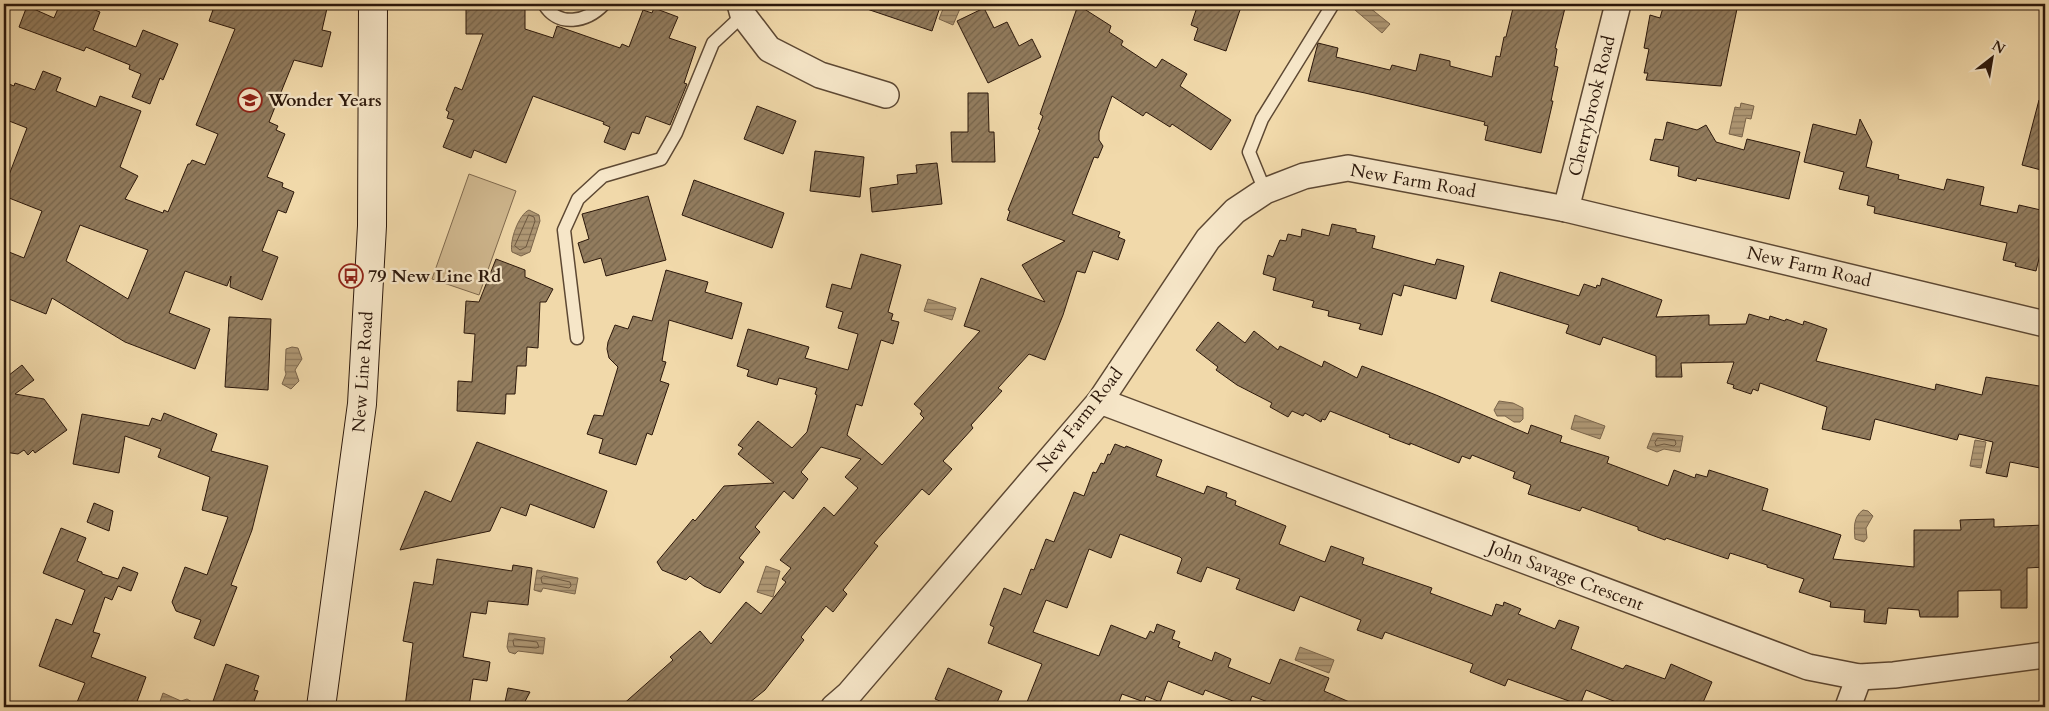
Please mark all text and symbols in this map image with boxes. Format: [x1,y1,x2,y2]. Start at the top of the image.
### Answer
north arrow [1966,32,2016,82]
street label: Cherrybrook Road [1562,33,1622,179]
text: N [1988,36,2009,59]
school or university icon: Wonder Years [237,87,263,113]
place label: Wonder Years [267,88,382,113]
street label: New Farm Road [1348,158,1478,204]
street label: New Farm Road [1744,241,1874,294]
bus stop icon: 79 New Line Rd [338,263,364,289]
place label: 79 New Line Rd [368,264,502,289]
street label: New Line Road [346,310,380,433]
street label: New Farm Road [1031,362,1129,478]
street label: John Savage Crescent [1482,534,1647,617]

